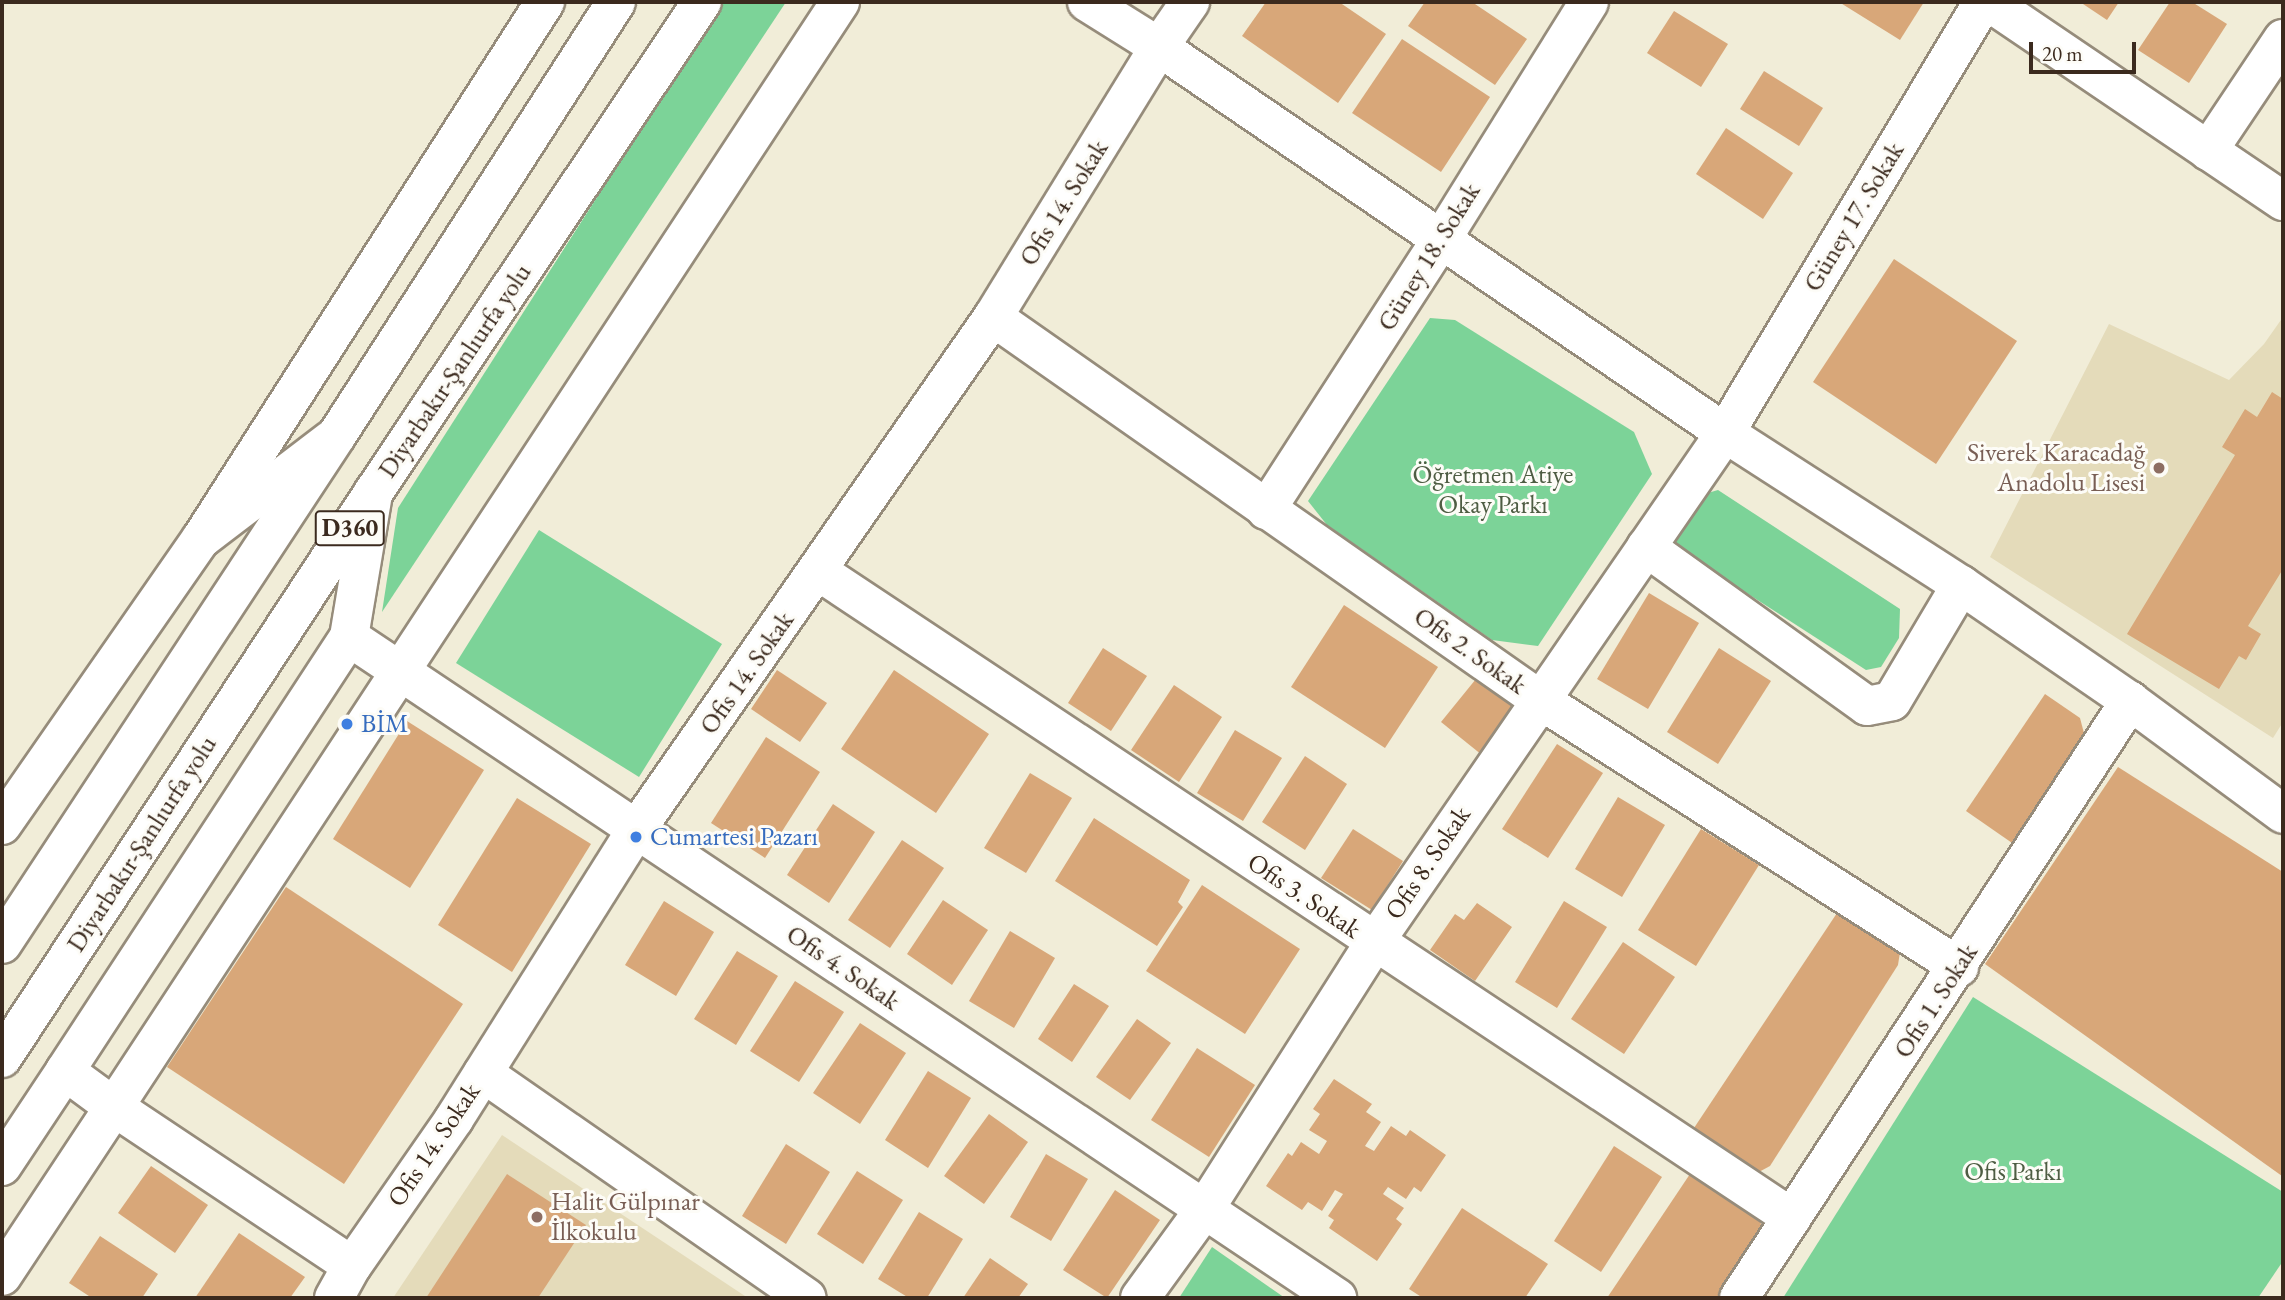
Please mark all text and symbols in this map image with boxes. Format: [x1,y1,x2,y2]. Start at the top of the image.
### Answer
scale bar [2033,28,2140,72]
text: 20 m [2042,40,2083,67]
street label: Ofis 14. Sokak [1013,134,1115,272]
street label: Güney 17. Sokak [1797,137,1911,297]
street label: Güney 18. Sokak [1371,177,1487,337]
street label: Diyarbakır-Şanlıurfa yolu [372,258,538,484]
place label: Siverek Karacadağ Anadolu Lisesi [1967,437,2145,498]
park label: Öğretmen Atiye Okay Parkı [1413,459,1573,520]
marker: Siverek Karacadağ Anadolu Lisesi [2151,460,2167,476]
road number: D360 [313,508,387,548]
street label: Ofis 2. Sokak [1408,601,1532,701]
street label: Ofis 14. Sokak [693,606,801,740]
place label: BİM [361,708,409,740]
marker: BİM [339,716,355,732]
street label: Diyarbakır-Şanlıurfa yolu [61,730,223,958]
street label: Ofis 8. Sokak [1379,800,1477,926]
place label: Cumartesi Pazarı [650,821,818,853]
marker: Cumartesi Pazarı [628,829,644,845]
street label: Ofis 3. Sokak [1241,847,1367,945]
street label: Ofis 4. Sokak [780,919,906,1017]
street label: Ofis 1. Sokak [1888,938,1984,1064]
street label: Ofis 14. Sokak [381,1077,487,1213]
park label: Ofis Parkı [1964,1156,2062,1188]
place label: Halit Gülpınar İlkokulu [551,1186,700,1248]
marker: Halit Gülpınar İlkokulu [529,1209,545,1225]

